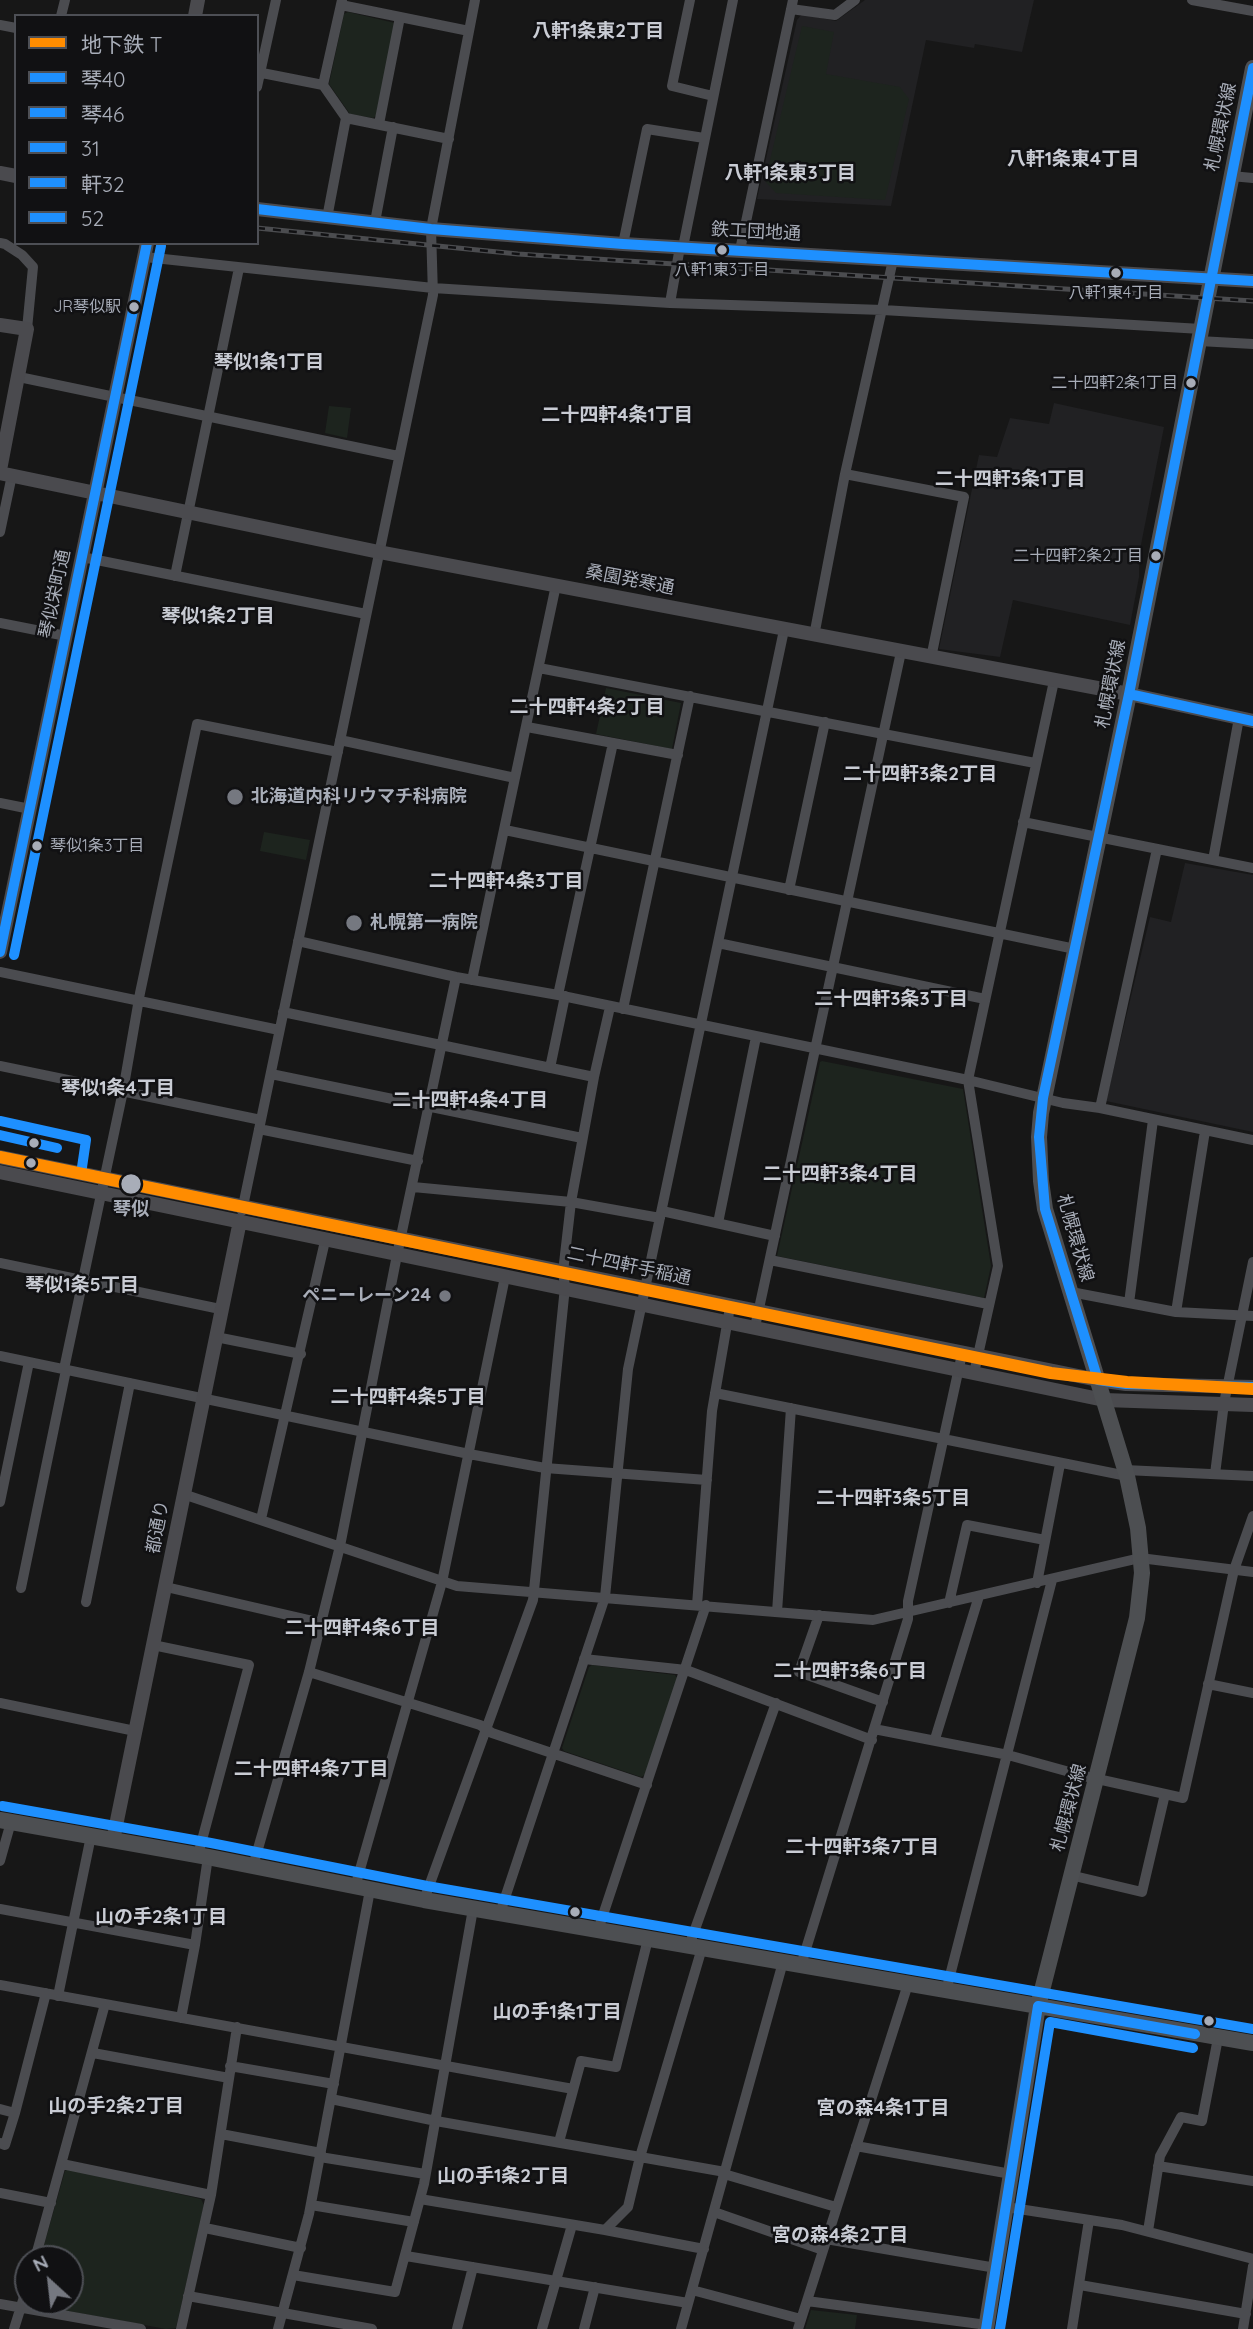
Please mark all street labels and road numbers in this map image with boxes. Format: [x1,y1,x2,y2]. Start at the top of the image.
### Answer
street label: 札幌環状線 [1201,81,1241,173]
street label: 鉄工団地通 [710,219,802,245]
street label: 琴似栄町通 [35,548,75,640]
street label: 桑園発寒通 [584,561,676,599]
street label: 札幌環状線 [1092,638,1130,730]
street label: 札幌環状線 [1052,1192,1098,1284]
street label: 二十四軒手稲通 [565,1242,693,1290]
street label: 都通り [142,1498,174,1556]
street label: 札幌環状線 [1047,1762,1091,1854]

